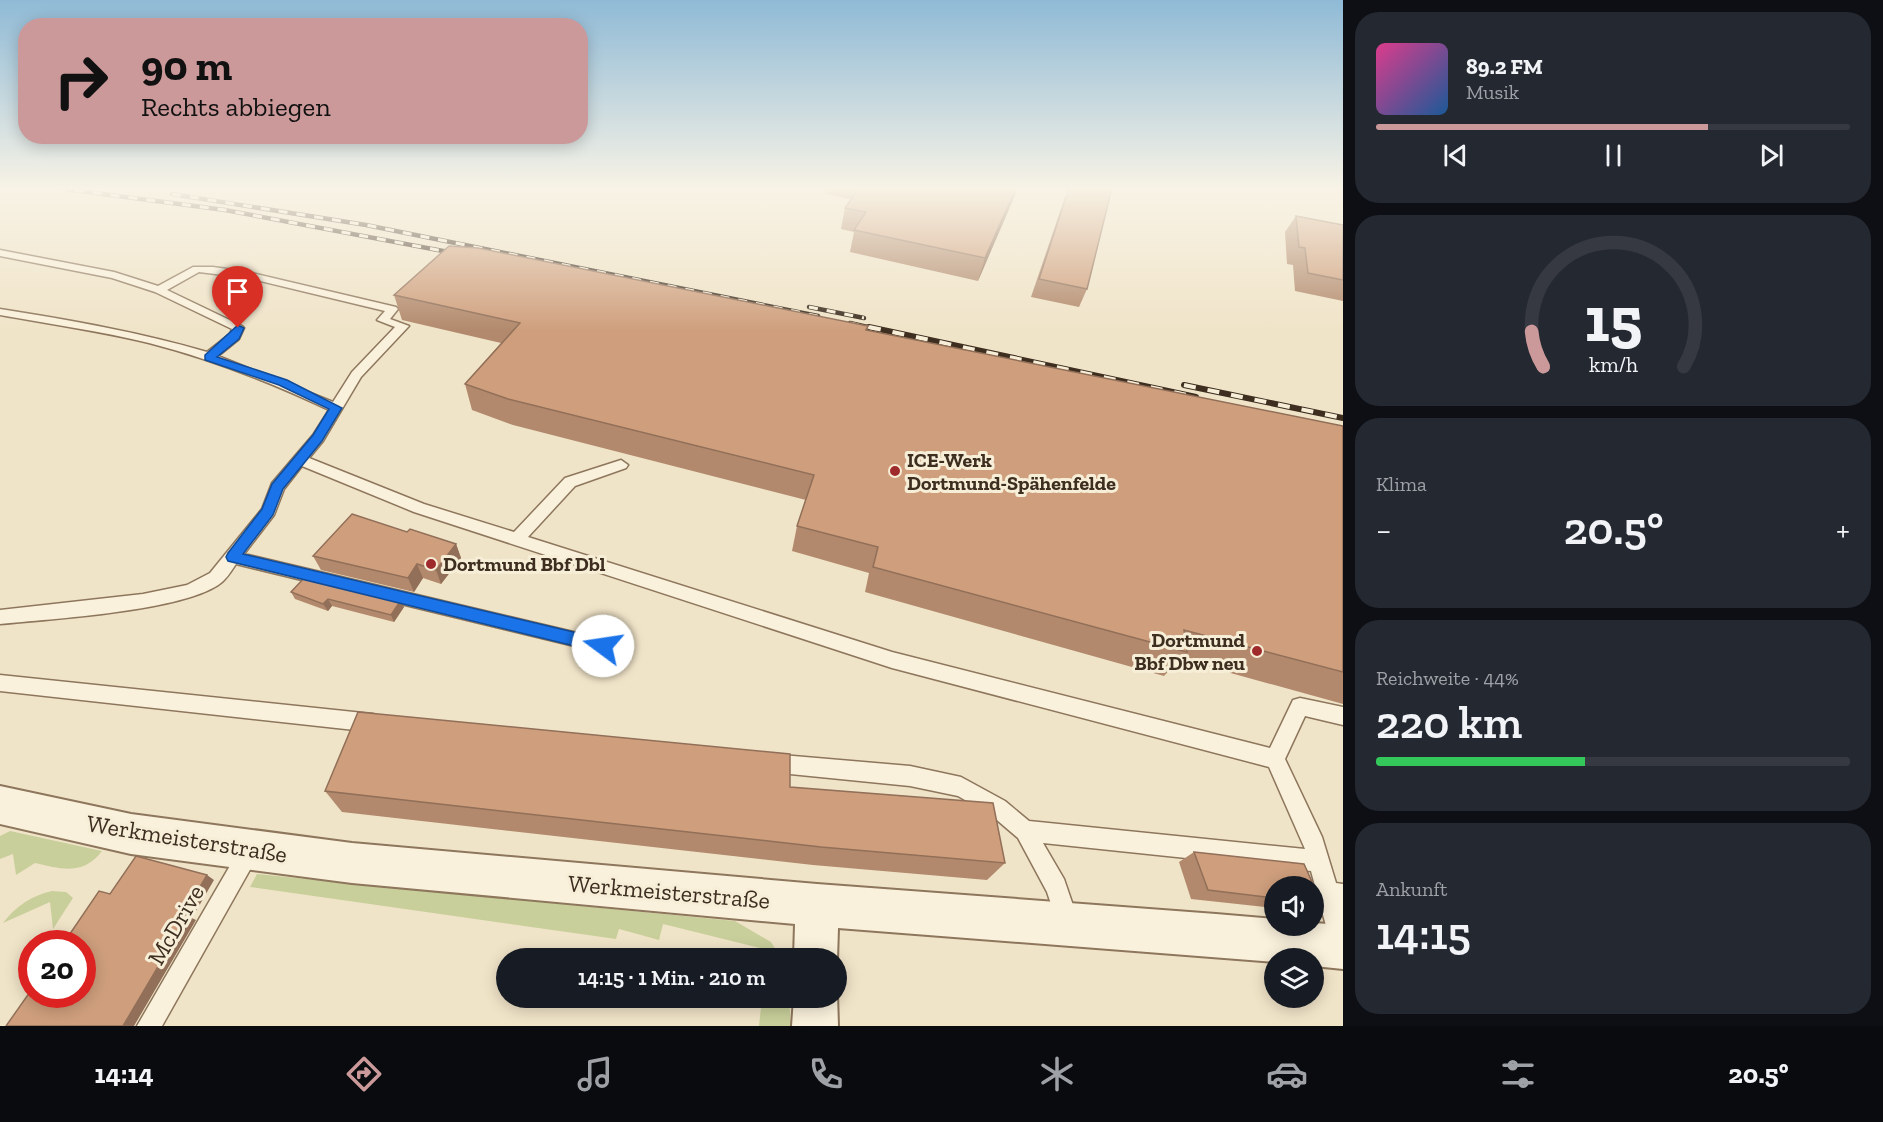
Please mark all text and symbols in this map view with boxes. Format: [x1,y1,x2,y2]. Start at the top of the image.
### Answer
text: 90 m [141,40,232,91]
icon: right [42,42,120,120]
text: 89.2 FM [1466,53,1543,80]
text: Musik [1466,80,1519,104]
text: Rechts abbiegen [141,91,331,123]
icon: previous [1439,139,1472,172]
icon: pause [1597,139,1630,172]
icon: next [1755,139,1788,172]
pin [212,266,263,328]
icon: arrive [221,275,254,308]
text: 15 [1584,282,1642,357]
text: km/h [1589,353,1637,378]
place label: ICE-Werk Dortmund-Spähenfelde [907,448,1116,495]
marker: ICE-Werk Dortmund-Spähenfelde [888,464,902,478]
text: Klima [1376,472,1427,496]
text: 20.5° [1564,502,1664,556]
text: − [1376,510,1391,549]
text: + [1836,510,1850,549]
place label: Dortmund Bbf Dbl [443,552,606,576]
marker: Dortmund Bbf Dbl [424,557,438,571]
position arrow [571,614,635,678]
place label: Dortmund Bbf Dbw neu [1134,628,1246,675]
marker: Dortmund Bbf Dbw neu [1250,644,1264,658]
text: Reichweite · 44% [1376,666,1519,690]
text: 220 km [1376,696,1522,750]
street label: Werkmeisterstraße [85,808,289,869]
street label: Werkmeisterstraße [567,868,771,915]
map controls [1264,876,1324,1008]
button: sound [1264,876,1324,936]
text: Ankunft [1376,877,1447,901]
street label: McDrive [141,879,210,970]
text: 14:15 [1376,907,1471,961]
speed limit sign: 20 [18,930,96,1008]
button: layers [1264,948,1324,1008]
text: 14:15 · 1 Min. · 210 m [578,964,765,991]
icon: directions [343,1053,385,1095]
icon: music [574,1053,616,1095]
icon: phone [805,1053,847,1095]
icon: climate [1036,1053,1078,1095]
icon: car [1266,1053,1308,1095]
icon: filters [1497,1053,1539,1095]
text: 14:14 [94,1058,154,1090]
text: 20.5° [1728,1058,1788,1090]

